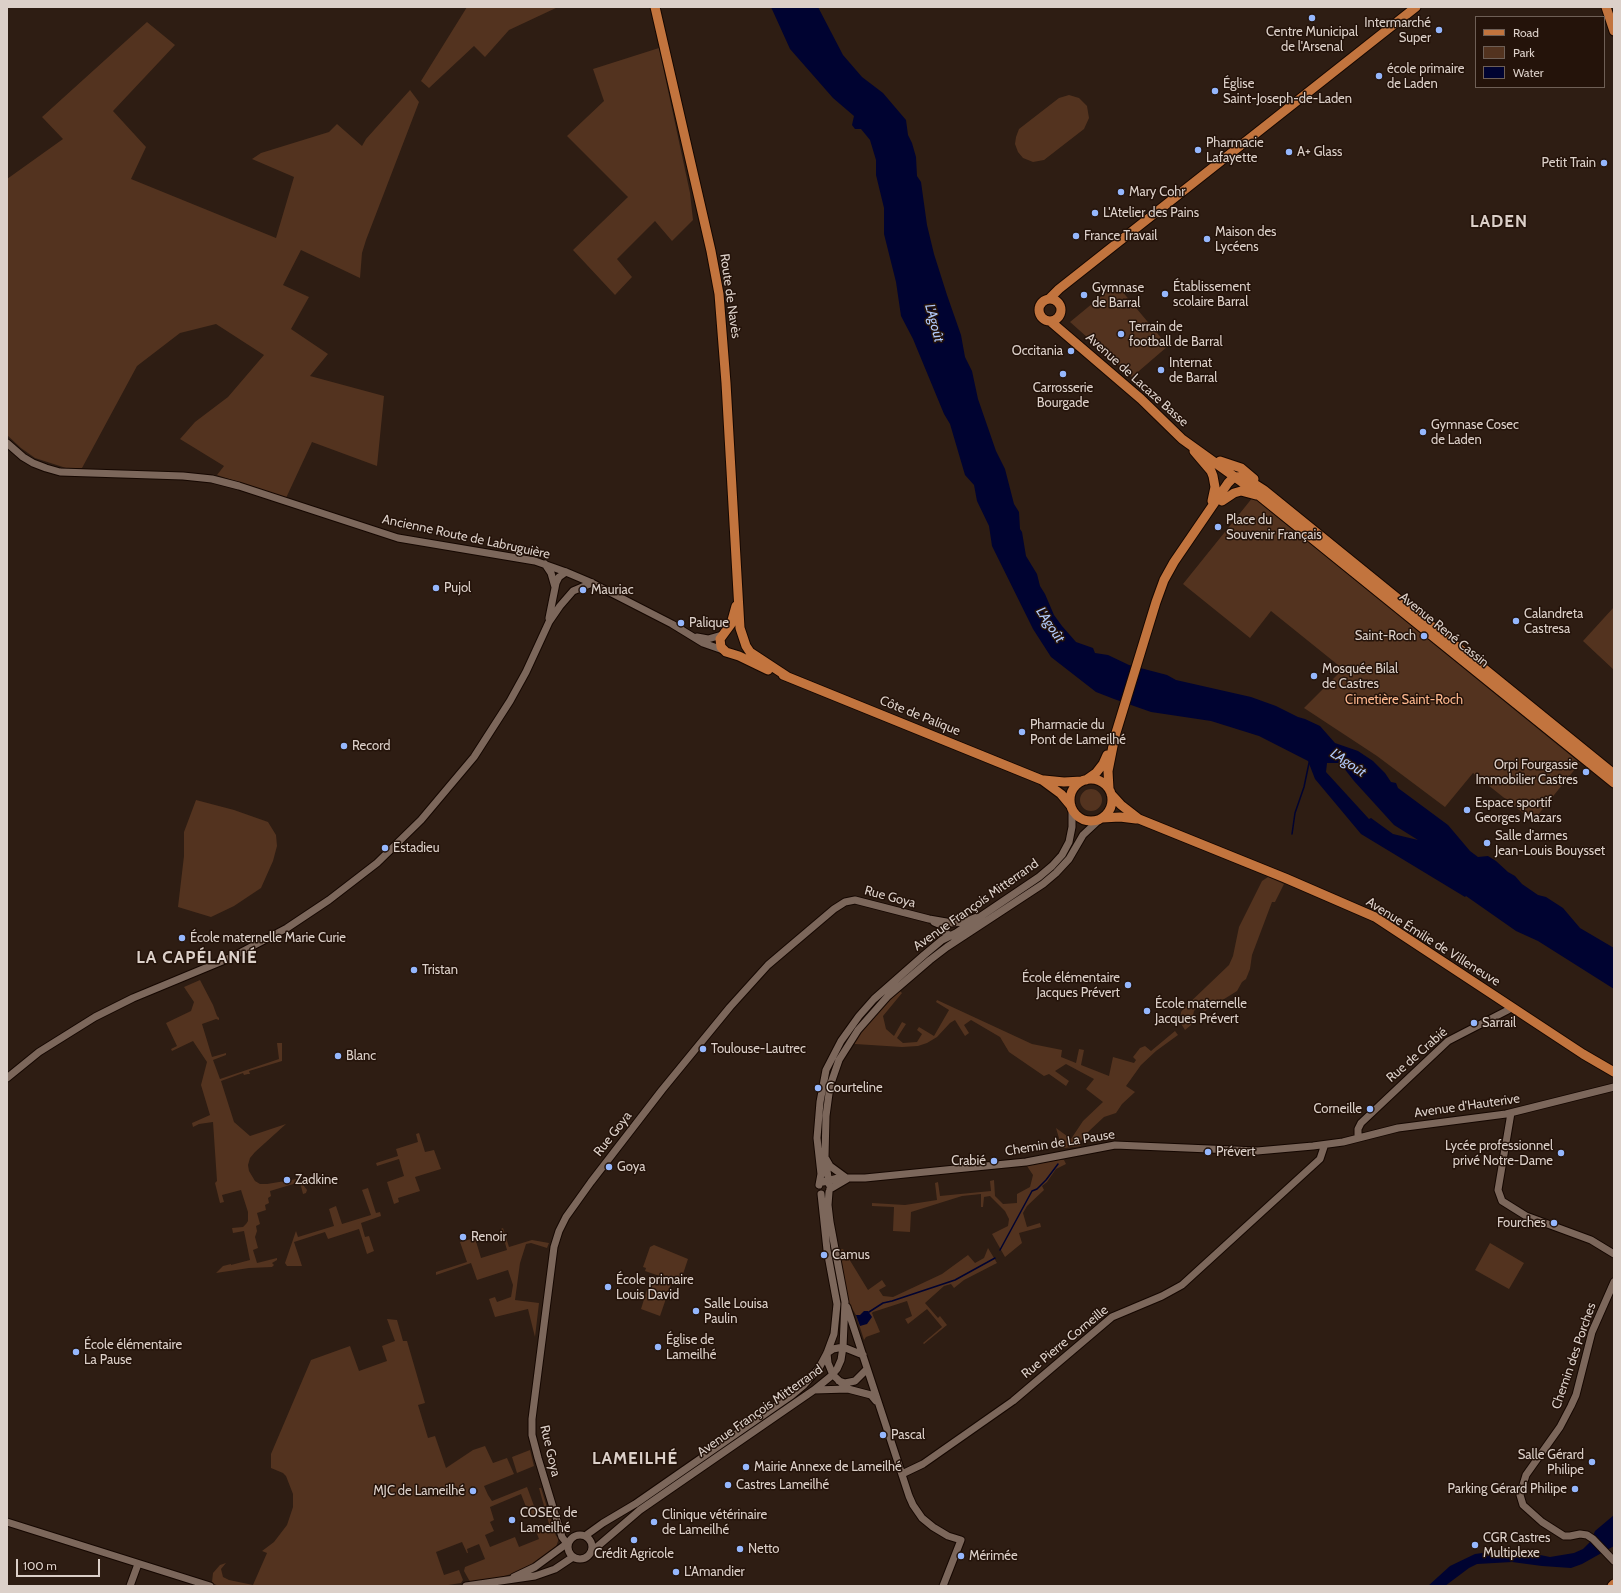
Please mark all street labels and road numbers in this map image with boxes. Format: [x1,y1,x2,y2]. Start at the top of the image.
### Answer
street label: Route de Navès [716,253,744,339]
street label: Avenue de Lacaze Basse [1082,330,1192,430]
street label: Ancienne Route de Labruguière [381,512,551,562]
street label: Avenue René Cassin [1396,589,1492,671]
street label: Côte de Palique [877,693,963,739]
street label: Avenue François Mitterrand [910,856,1042,954]
street label: Rue Goya [863,883,917,911]
street label: Avenue Émilie de Villeneuve [1363,894,1503,990]
street label: Rue de Crabié [1383,1024,1451,1086]
street label: Avenue d'Hauterive [1413,1091,1521,1121]
street label: Rue Goya [591,1109,635,1159]
street label: Chemin de La Pause [1004,1127,1116,1159]
street label: Chemin des Porches [1548,1301,1600,1411]
street label: Rue Pierre Corneille [1019,1302,1111,1382]
street label: Avenue François Mitterrand [694,1362,826,1460]
street label: Rue Goya [536,1424,564,1478]

